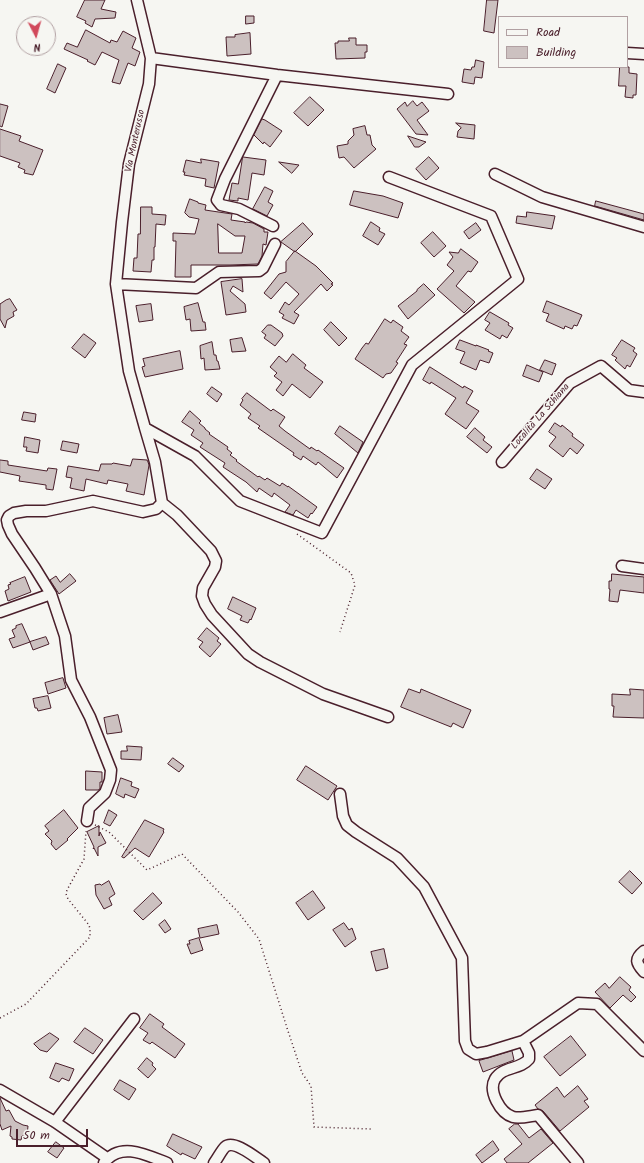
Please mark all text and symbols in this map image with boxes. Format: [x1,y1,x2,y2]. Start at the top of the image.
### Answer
north arrow [16,16,56,56]
legend [498,16,628,68]
text: Road [536,23,560,42]
text: N [33,38,42,56]
text: Building [536,43,576,62]
street label: Via Monterusso [124,109,148,173]
street label: Località La Schiana [509,382,573,452]
scale bar [18,1121,90,1147]
text: 50 m [23,1126,50,1145]

